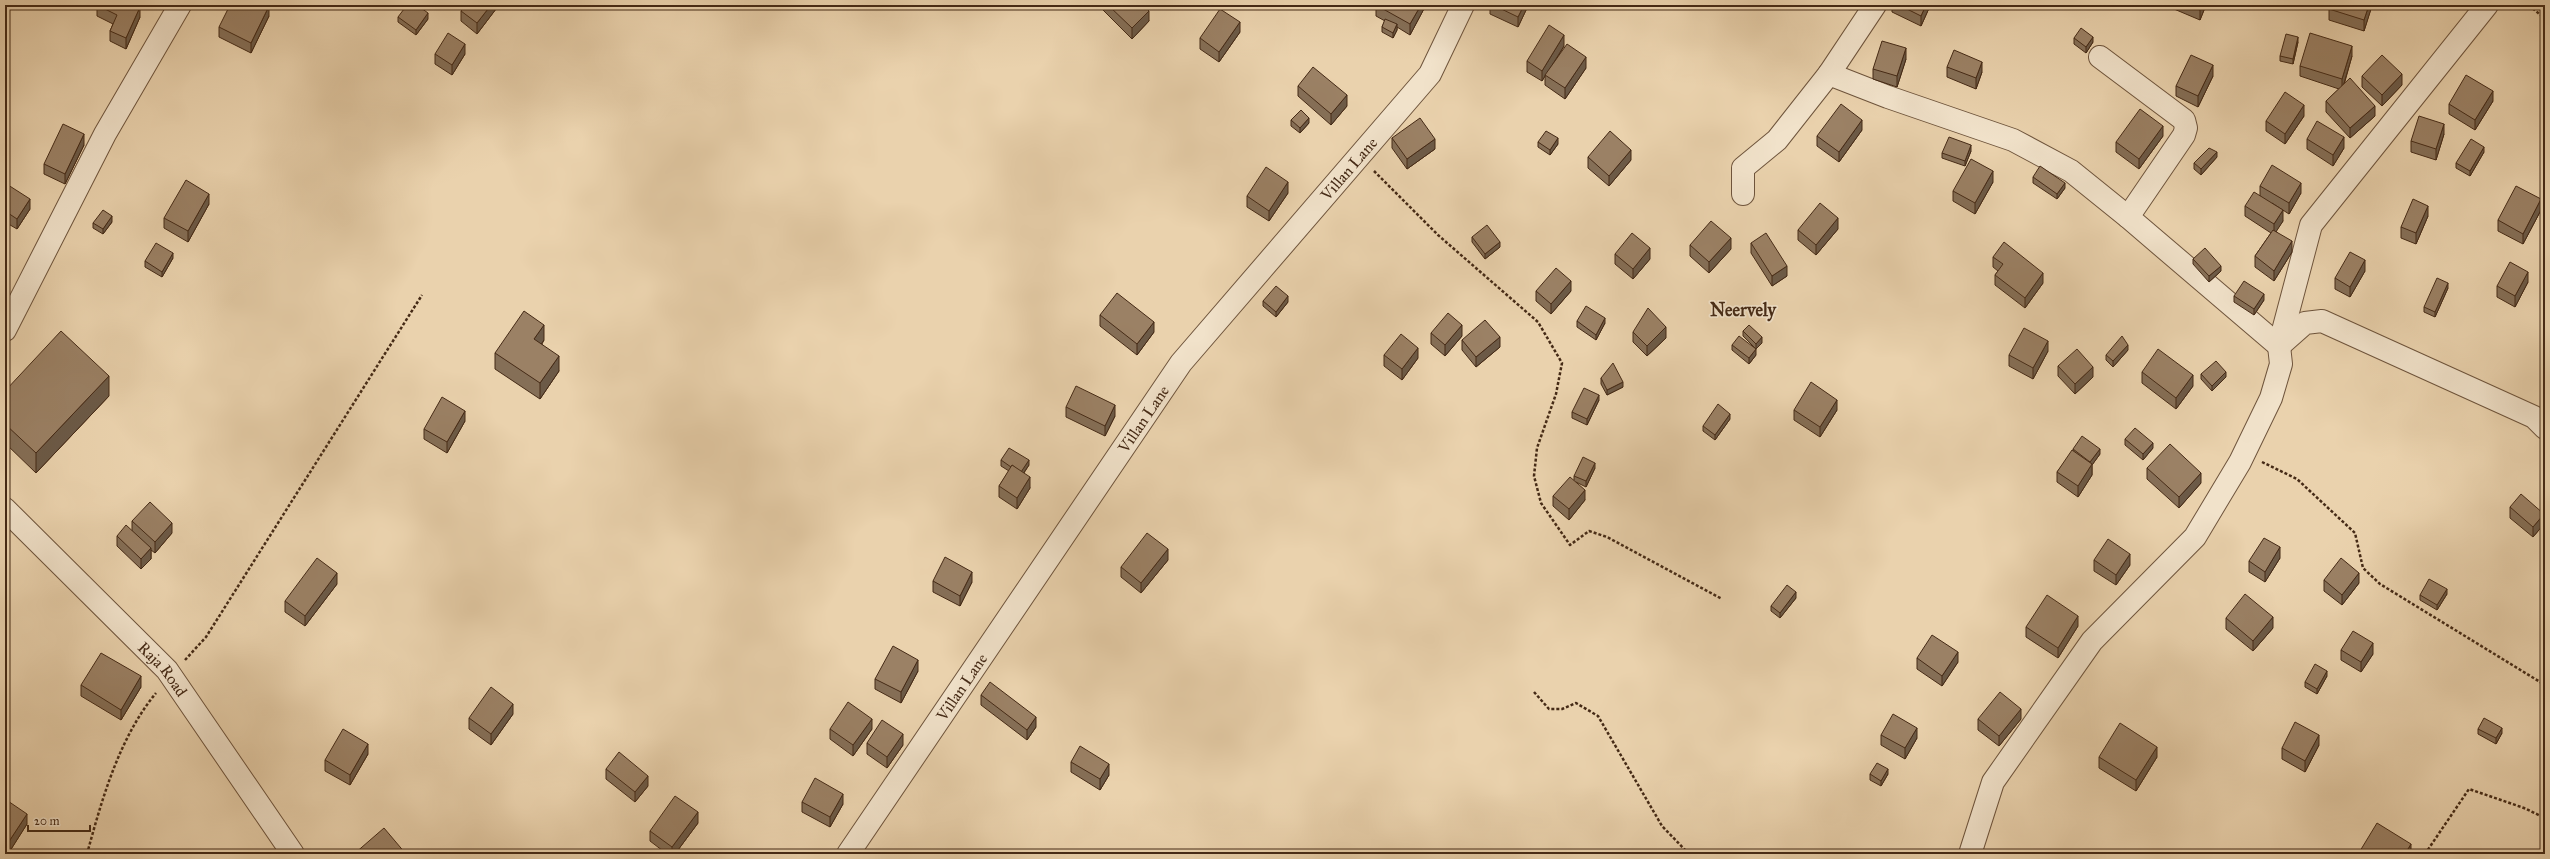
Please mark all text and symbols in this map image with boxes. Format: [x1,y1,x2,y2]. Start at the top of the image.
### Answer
street label: Villan Lane [1316,133,1381,205]
district label: Neervely [1710,299,1777,322]
street label: Villan Lane [1114,381,1173,457]
street label: Raja Road [134,638,191,700]
street label: Villan Lane [932,650,991,725]
scale bar [28,807,90,833]
text: 20 m [34,814,60,828]

